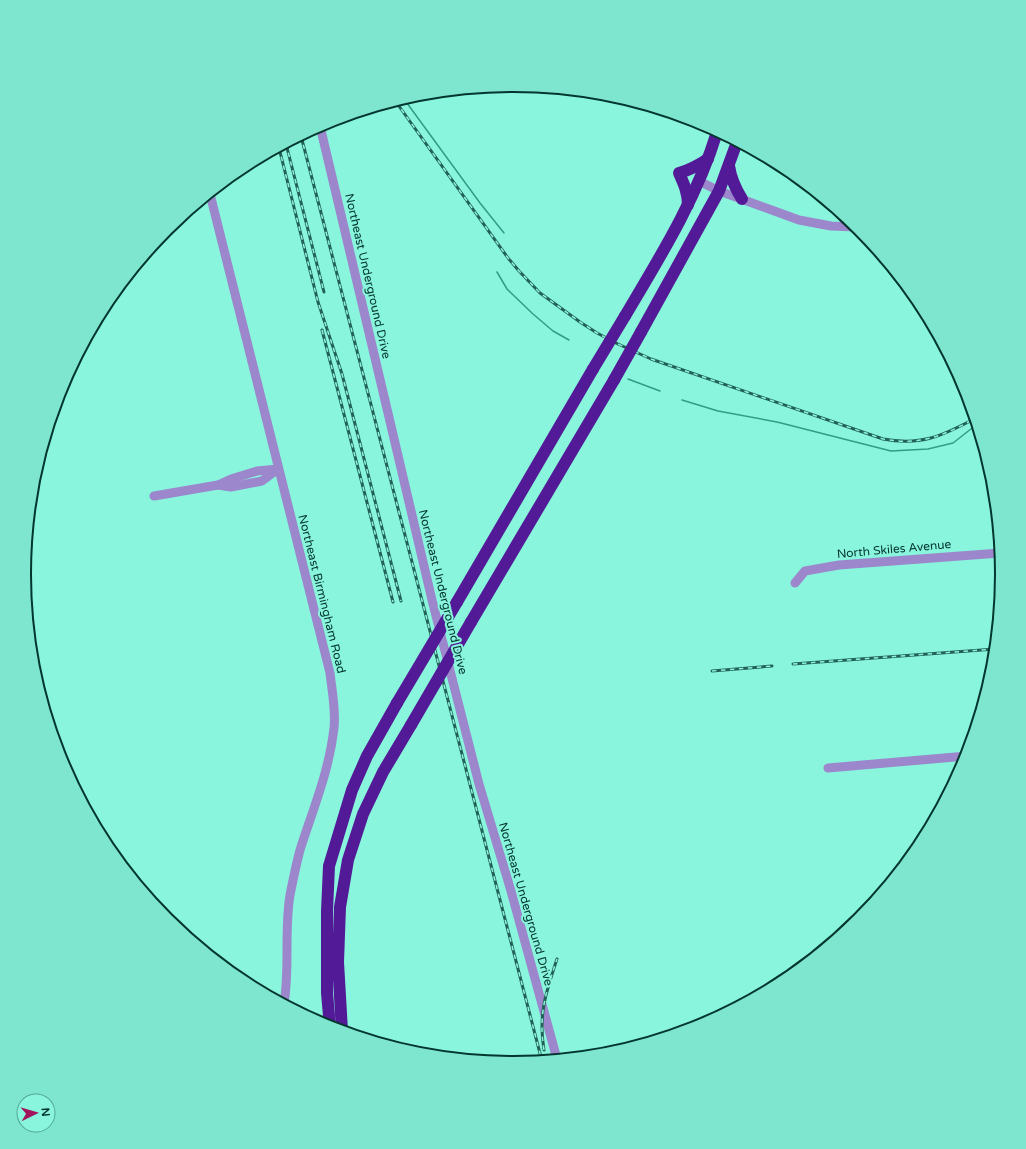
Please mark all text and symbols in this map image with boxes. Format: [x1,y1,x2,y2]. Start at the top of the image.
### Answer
street label: Northeast Underground Drive [342,192,394,360]
street label: Northeast Underground Drive [416,508,470,676]
street label: Northeast Birmingham Road [295,513,349,675]
street label: North Skiles Avenue [836,537,952,561]
street label: Northeast Underground Drive [496,821,556,988]
north arrow [16,1093,56,1133]
text: N [39,1107,52,1117]

